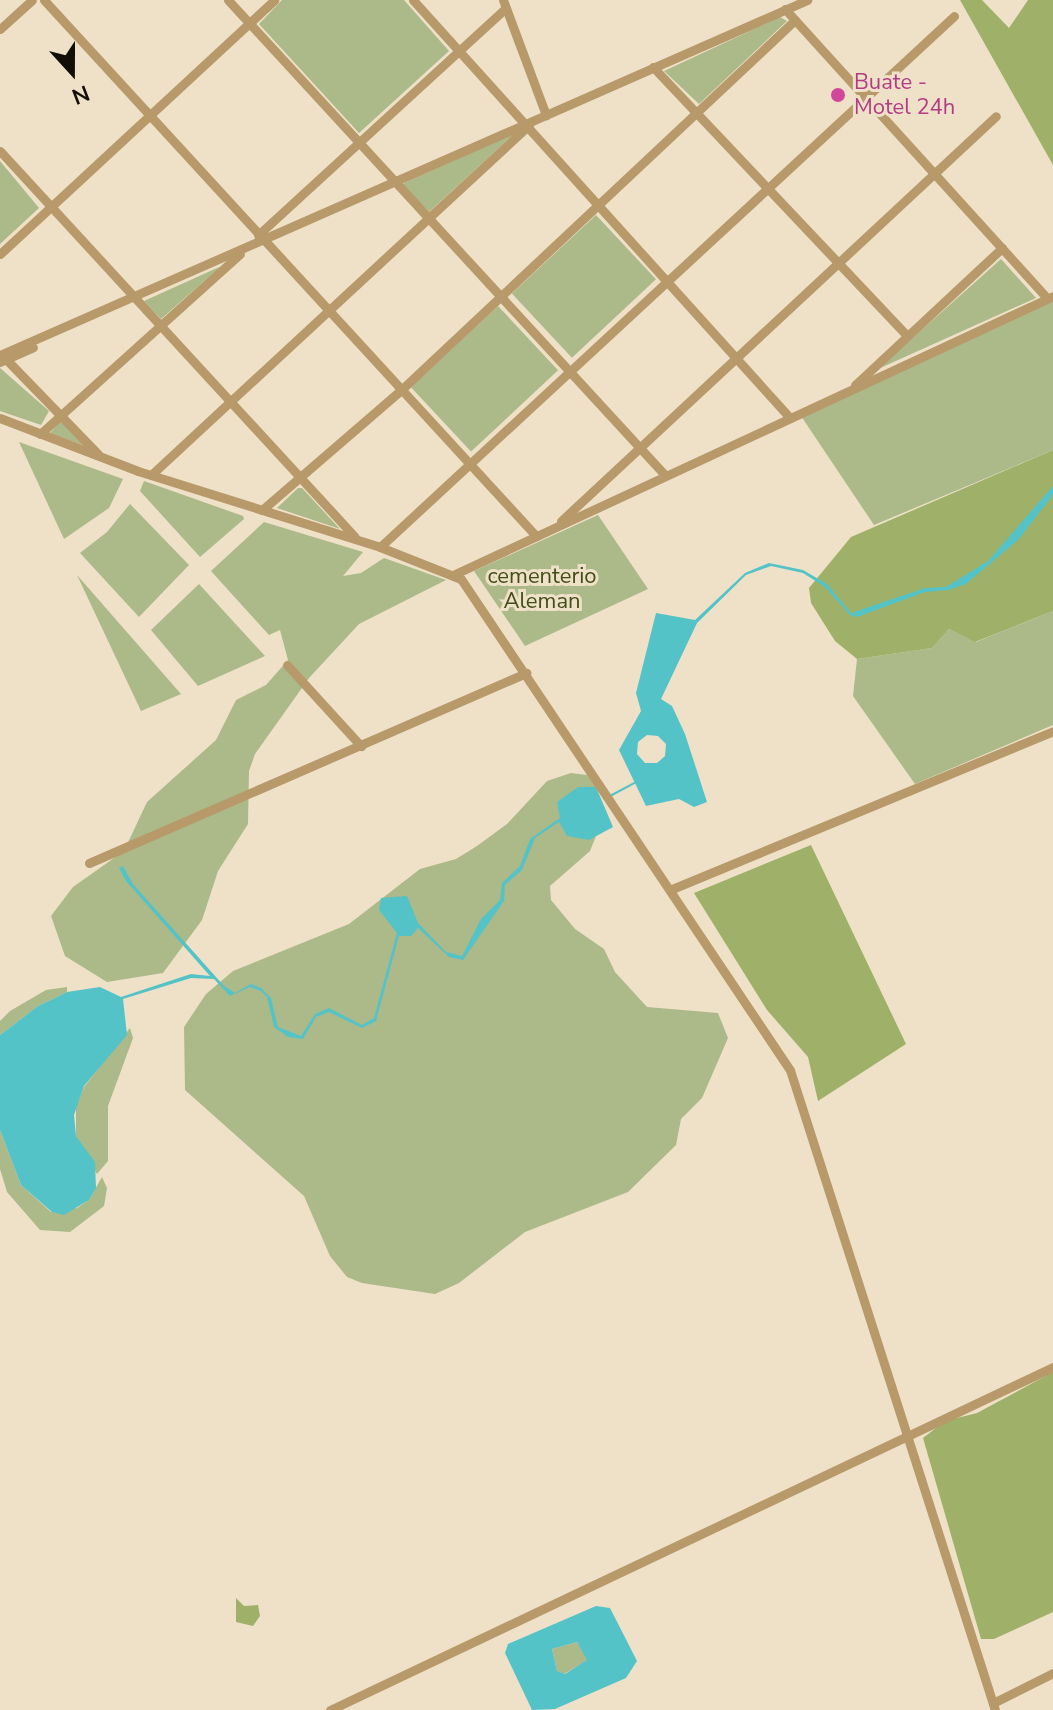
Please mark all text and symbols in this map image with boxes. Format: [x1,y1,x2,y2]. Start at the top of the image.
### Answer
north arrow [32,32,112,112]
place label: Buate - Motel 24h [854,69,955,120]
text: N [68,77,94,111]
marker: Buate - Motel 24h [829,86,847,104]
park label: cementerio Aleman [487,563,597,614]

